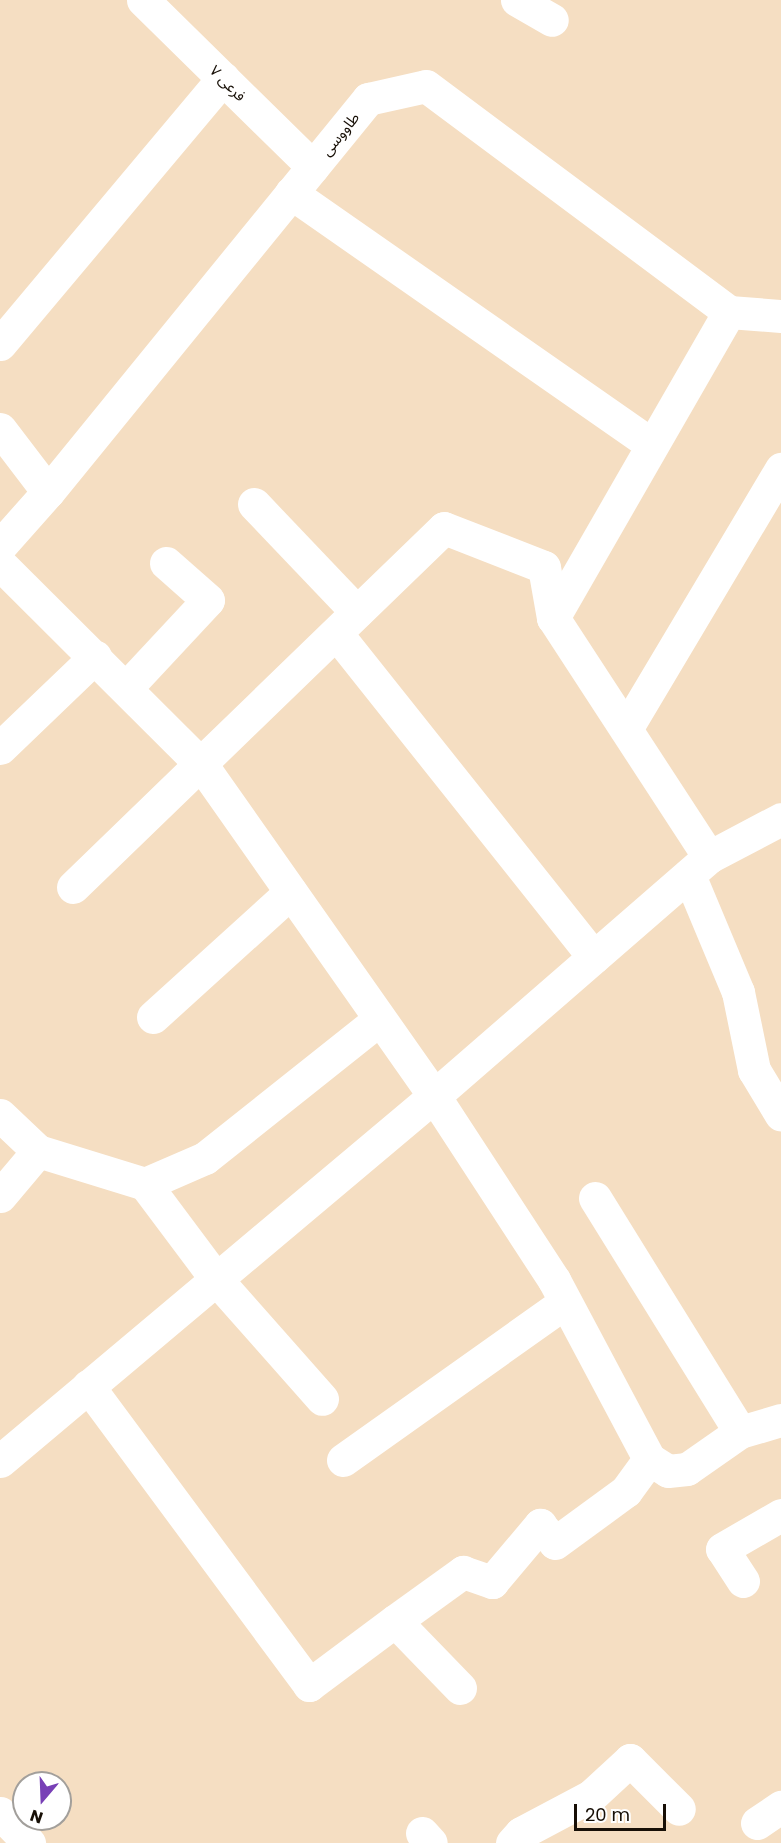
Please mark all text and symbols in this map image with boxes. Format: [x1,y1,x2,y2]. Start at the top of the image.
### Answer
street label: فرعی ۷ [206,61,250,105]
street label: طاووسی [317,109,363,159]
north arrow [12,1771,72,1831]
scale bar [577,1792,668,1830]
text: 20 m [585,1802,630,1827]
text: N [27,1804,46,1829]

